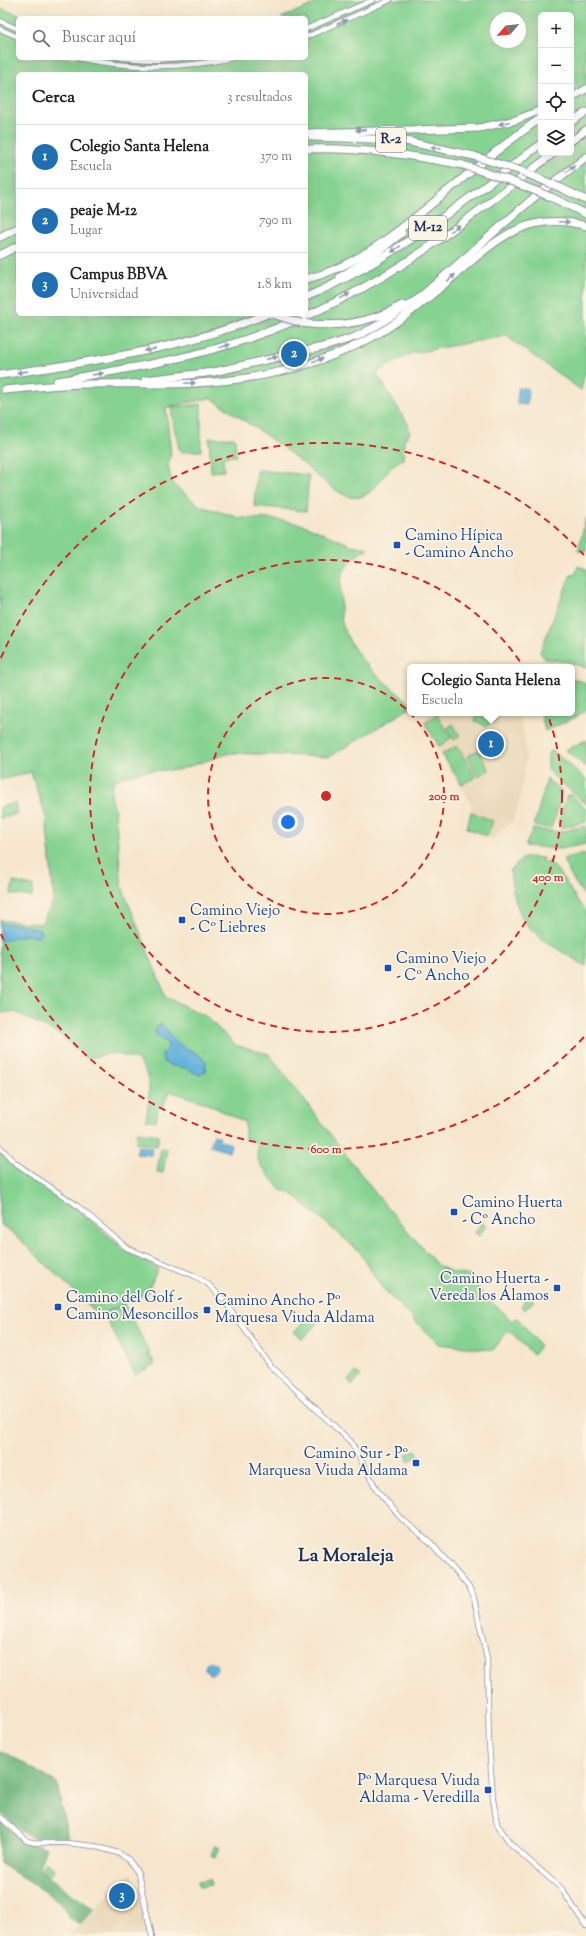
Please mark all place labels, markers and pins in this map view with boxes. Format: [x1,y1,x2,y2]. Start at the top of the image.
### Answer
pin: 2 [281,339,307,369]
place label: Camino Hípica - Camino Ancho [405,526,513,564]
marker: Camino Hípica - Camino Ancho [392,540,402,550]
pin: 1 [478,729,504,759]
centre of rings [319,789,333,803]
place label: Camino Viejo - Cº Liebres [190,901,280,939]
marker: Camino Viejo - Cº Liebres [177,915,187,925]
place label: Camino Viejo - Cº Ancho [396,949,486,987]
marker: Camino Viejo - Cº Ancho [383,963,393,973]
place label: Camino Huerta - Cº Ancho [462,1193,563,1231]
marker: Camino Huerta - Cº Ancho [449,1207,459,1217]
place label: Camino Huerta - Vereda los Álamos [429,1269,549,1307]
marker: Camino Huerta - Vereda los Álamos [552,1283,562,1293]
place label: Camino del Golf - Camino Mesoncillos [66,1288,198,1326]
place label: Camino Ancho - Pº Marquesa Viuda Aldama [215,1291,375,1329]
marker: Camino del Golf - Camino Mesoncillos [53,1302,63,1312]
marker: Camino Ancho - Pº Marquesa Viuda Aldama [202,1305,212,1315]
place label: Camino Sur - Pº Marquesa Viuda Aldama [248,1444,409,1482]
marker: Camino Sur - Pº Marquesa Viuda Aldama [411,1458,421,1468]
place label: Pº Marquesa Viuda Aldama - Veredilla [357,1771,480,1809]
marker: Pº Marquesa Viuda Aldama - Veredilla [483,1785,493,1795]
pin: 3 [109,1881,135,1911]

